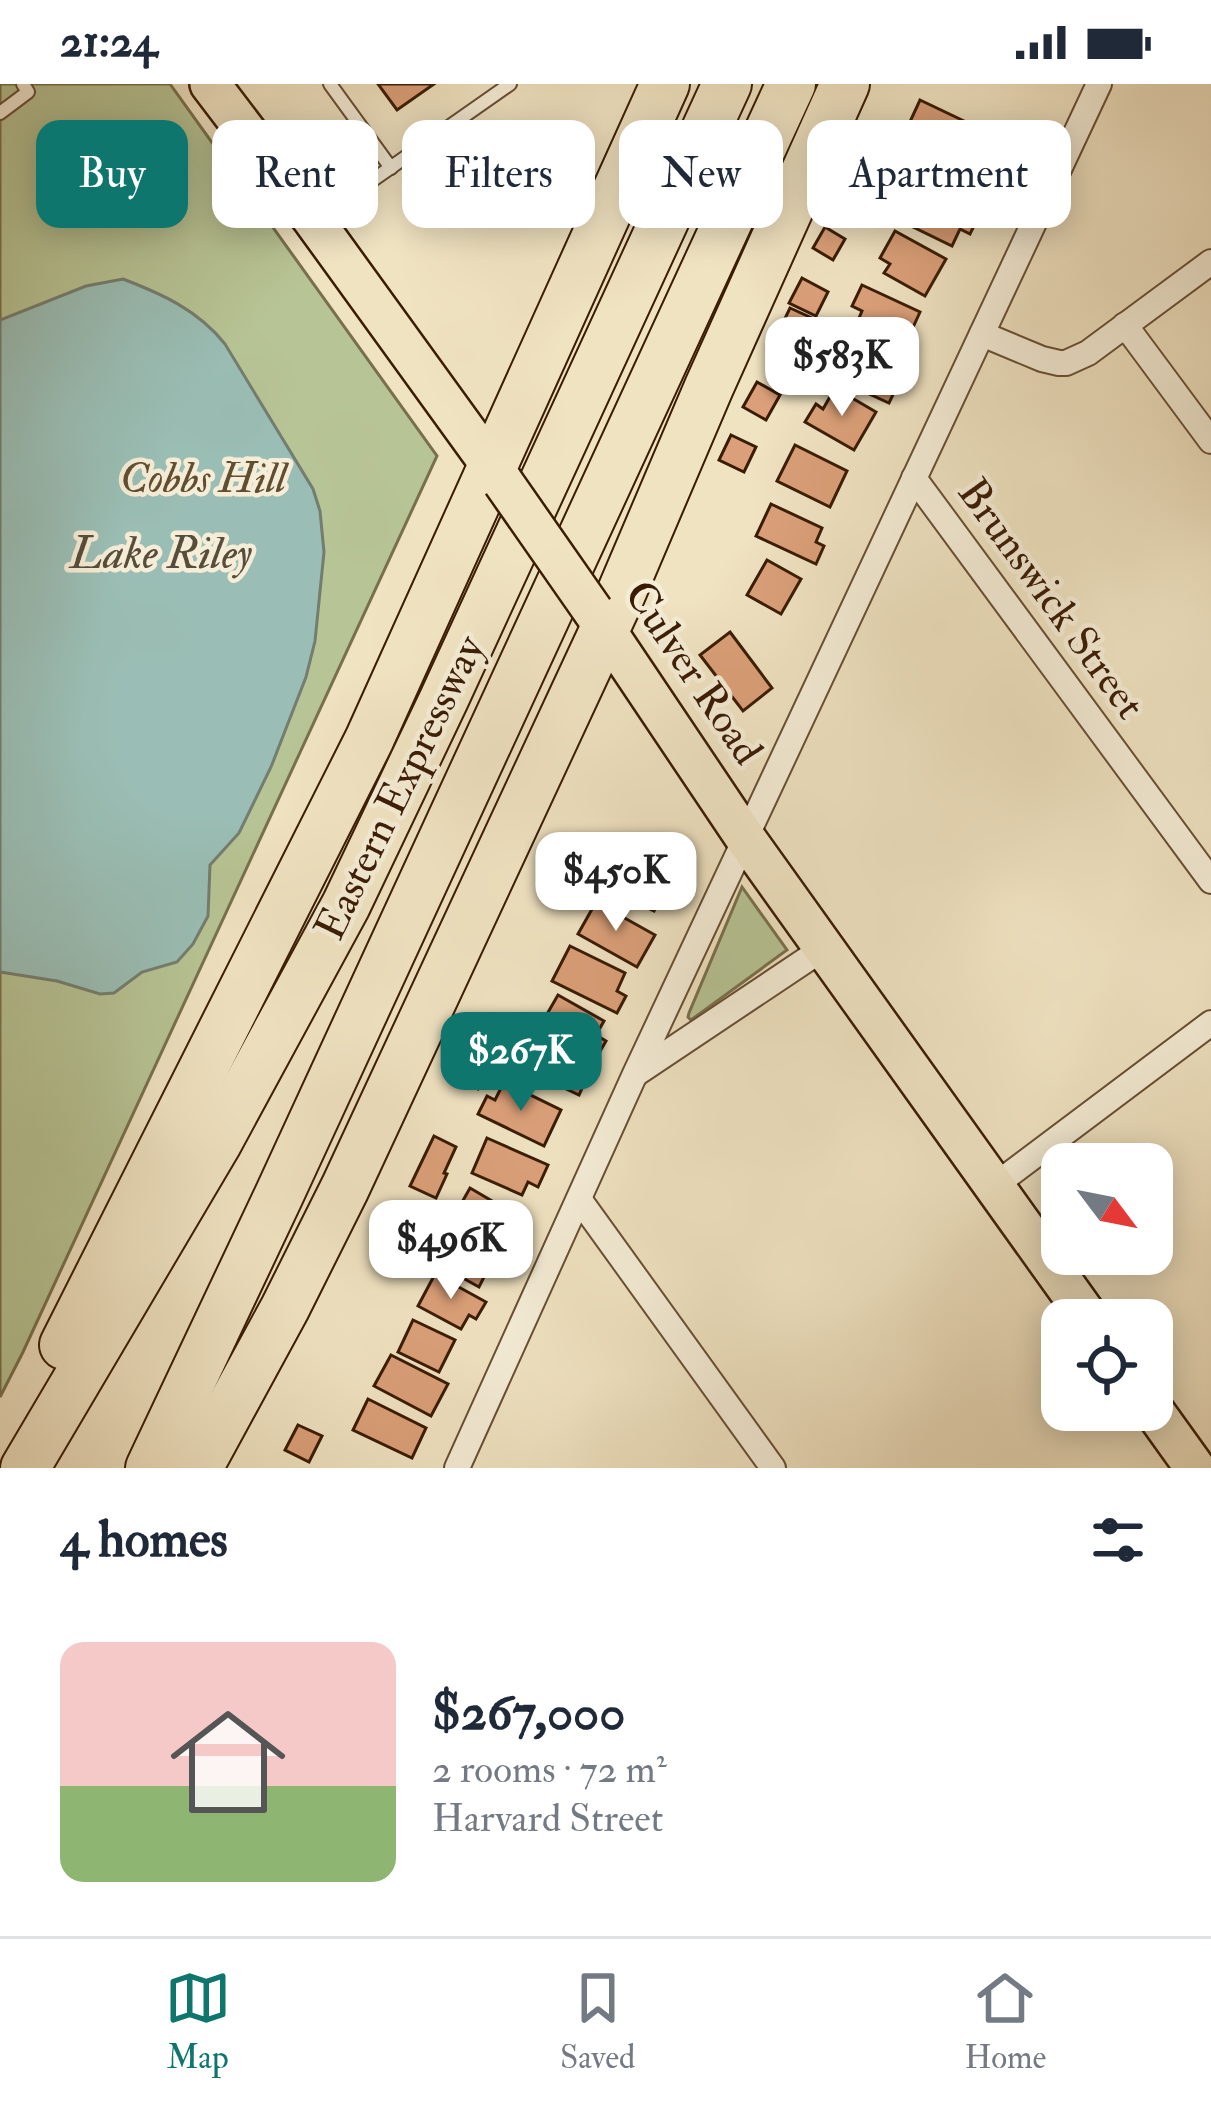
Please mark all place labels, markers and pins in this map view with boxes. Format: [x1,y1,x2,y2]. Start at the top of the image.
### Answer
pin: $583K [758,317,926,419]
pin: $450K [532,832,700,934]
pin: $267K [437,1012,605,1114]
pin: $496K [367,1200,535,1302]

